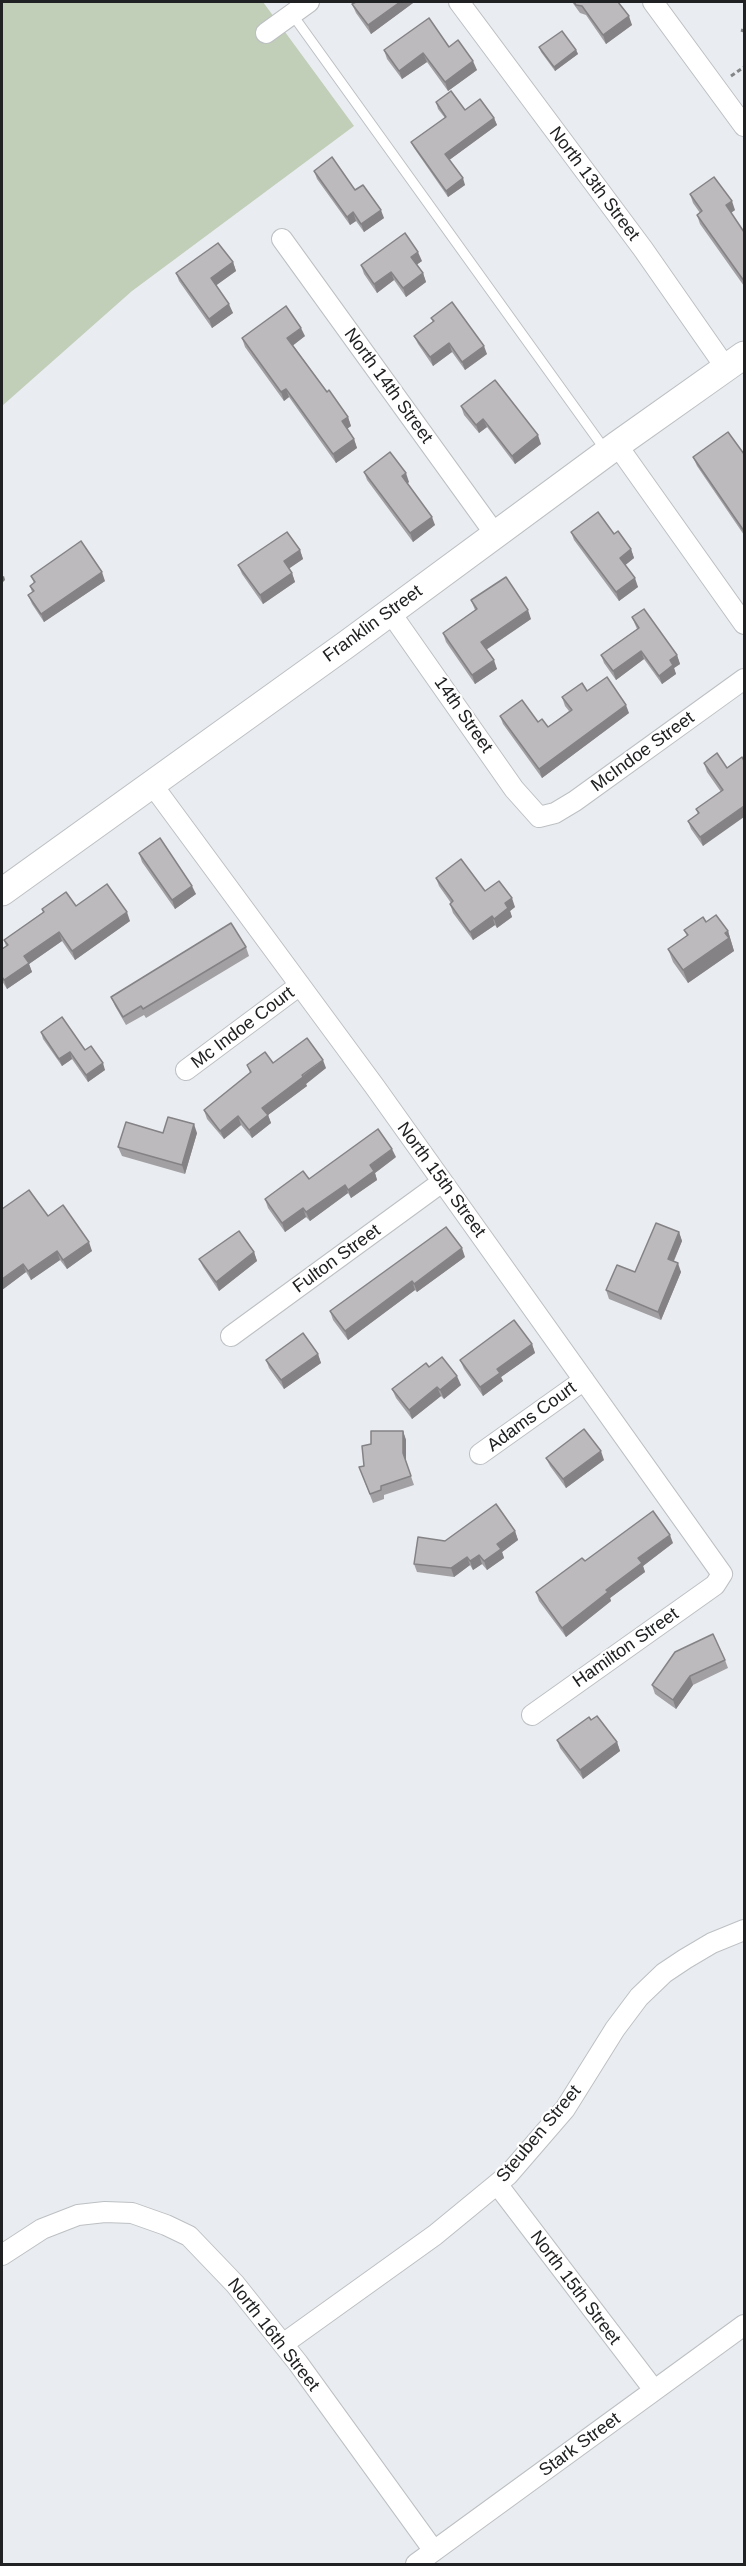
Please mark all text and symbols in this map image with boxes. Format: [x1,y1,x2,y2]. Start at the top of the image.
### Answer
street label: North 13th Street [544,123,644,245]
street label: North 14th Street [339,324,437,448]
street label: Franklin Street [319,581,427,667]
street label: 14th Street [429,673,497,757]
street label: McIndoe Street [587,707,699,797]
street label: Mc Indoe Court [187,982,299,1074]
street label: North 15th Street [392,1118,490,1242]
street label: Fulton Street [289,1220,385,1298]
street label: Adams Court [483,1377,581,1457]
street label: Hamilton Street [569,1604,683,1692]
street label: Steuben Street [492,2081,586,2187]
street label: North 15th Street [525,2227,625,2349]
street label: North 16th Street [222,2274,324,2396]
street label: Stark Street [535,2408,625,2482]

